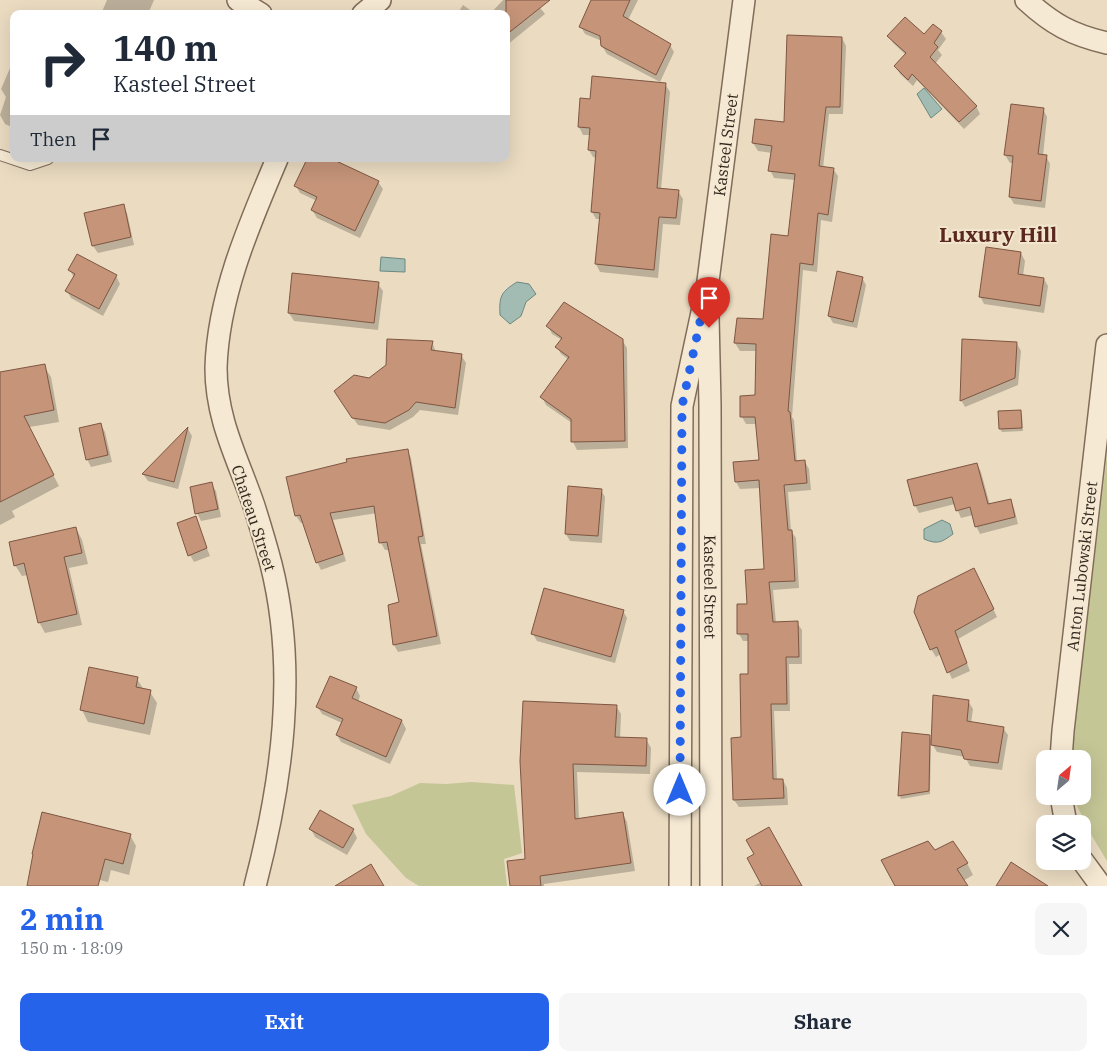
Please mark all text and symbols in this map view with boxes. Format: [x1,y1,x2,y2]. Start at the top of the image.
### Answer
text: 140 m [113,25,218,71]
icon: right [30,30,95,95]
text: Kasteel Street [113,69,256,98]
street label: Kasteel Street [709,92,742,198]
icon: arrive [87,125,115,153]
text: Then [30,127,77,151]
district label: Luxury Hill [939,220,1057,248]
pin [688,277,730,328]
icon: arrive [695,284,723,312]
street label: Chateau Street [227,462,281,574]
street label: Anton Lubowski Street [1062,480,1101,652]
street label: Kasteel Street [700,535,720,639]
north arrow [1036,750,1091,805]
map controls [1036,750,1091,870]
position arrow [653,763,705,815]
button: layers [1036,815,1091,870]
text: 2 min [20,899,104,938]
button: close [1035,903,1087,955]
text: 150 m · 18:09 [20,938,123,958]
button: Exit [20,993,549,1051]
button: Share [559,993,1087,1051]

